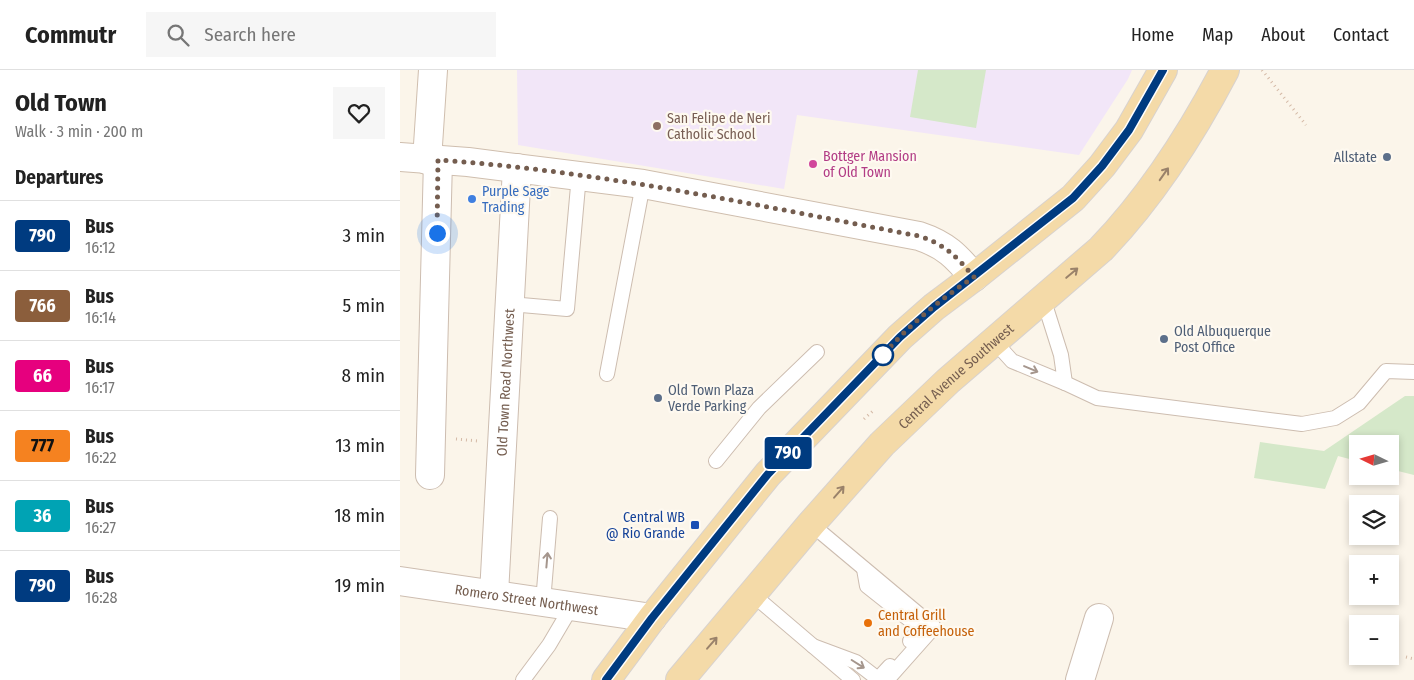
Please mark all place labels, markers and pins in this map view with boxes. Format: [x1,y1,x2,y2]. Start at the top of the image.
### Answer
place label: San Felipe de Neri Catholic School [667,110,770,143]
marker: San Felipe de Neri Catholic School [651,120,663,132]
place label: Bottger Mansion of Old Town [823,148,917,181]
place label: Allstate [1334,149,1377,166]
marker: Allstate [1381,151,1393,163]
marker: Bottger Mansion of Old Town [807,158,819,170]
place label: Purple Sage Trading [482,183,549,216]
marker: Purple Sage Trading [466,193,478,205]
place label: Old Albuquerque Post Office [1174,323,1271,356]
marker: Old Albuquerque Post Office [1158,333,1170,345]
unlabelled marker [872,344,894,366]
place label: Old Town Plaza Verde Parking [668,382,754,415]
marker: Old Town Plaza Verde Parking [652,392,664,404]
place label: Central WB @ Rio Grande [606,509,685,542]
marker: Central WB @ Rio Grande [689,519,701,531]
place label: Central Grill and Coffeehouse [878,607,975,640]
marker: Central Grill and Coffeehouse [862,617,874,629]

